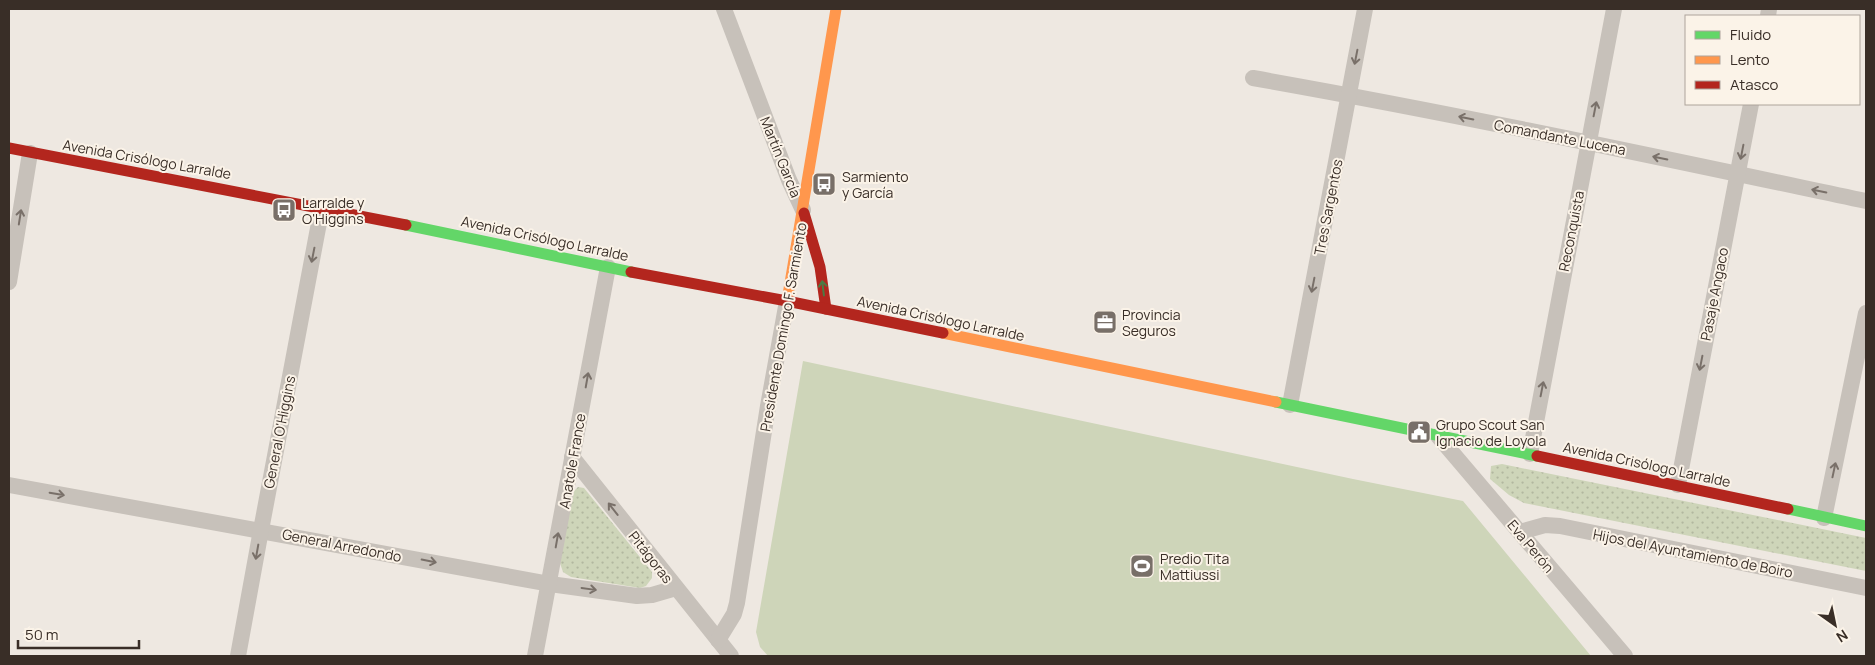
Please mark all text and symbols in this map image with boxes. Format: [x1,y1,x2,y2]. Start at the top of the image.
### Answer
legend [1685,15,1860,105]
text: Fluido [1730,24,1771,45]
one-way arrow [1351,48,1361,64]
text: Lento [1730,49,1770,70]
text: Atasco [1730,74,1778,95]
one-way arrow [1590,101,1600,117]
one-way arrow [1458,113,1474,123]
street label: Martín García [756,114,806,200]
street label: Comandante Lucena [1492,115,1628,159]
street label: Avenida Crisólogo Larralde [61,135,233,183]
one-way arrow [1736,143,1746,159]
one-way arrow [1652,153,1668,162]
street label: Tres Sargentos [1309,157,1347,257]
place label: Sarmiento y García [842,167,909,202]
bus stop icon: Sarmiento y García [811,171,837,197]
one-way arrow [1811,186,1827,195]
street label: Reconquista [1554,189,1588,273]
place label: Larralde y O'Higgins [302,193,365,228]
bus stop icon: Larralde y O'Higgins [271,197,297,223]
one-way arrow [15,209,25,225]
street label: Avenida Crisólogo Larralde [460,211,630,265]
street label: Presidente Domingo F. Sarmiento [755,221,811,433]
street label: Pasaje Angaco [1696,246,1732,342]
one-way arrow [307,247,317,263]
one-way arrow [1308,277,1318,293]
one-way arrow [818,280,828,296]
street label: Avenida Crisólogo Larralde [856,291,1026,345]
place label: Provincia Seguros [1122,305,1181,340]
office icon: Provincia Seguros [1092,309,1118,335]
one-way arrow [1696,354,1706,370]
one-way arrow [582,372,592,388]
street label: General O'Higgins [259,374,299,490]
one-way arrow [1538,381,1547,397]
street label: Anatole France [554,412,590,510]
place label: Grupo Scout San Ignacio de Loyola [1436,415,1546,450]
public building icon: Grupo Scout San Ignacio de Loyola [1406,419,1432,445]
street label: Avenida Crisólogo Larralde [1562,437,1732,491]
one-way arrow [1830,463,1839,479]
one-way arrow [48,489,64,499]
one-way arrow [608,503,619,516]
street label: Eva Perón [1503,516,1559,576]
street label: General Arredondo [281,524,403,566]
street label: Hijos del Ayuntamiento de Boiro [1591,524,1795,582]
street label: Pitágoras [625,527,677,587]
one-way arrow [553,532,563,548]
one-way arrow [251,544,261,560]
place label: Predio Tita Mattiussi [1160,549,1229,584]
sports icon: Predio Tita Mattiussi [1129,553,1155,579]
one-way arrow [420,557,436,567]
one-way arrow [581,584,597,594]
north arrow [1810,600,1860,650]
scale bar [18,618,139,650]
text: 50 m [25,624,59,645]
text: N [1833,626,1852,647]

